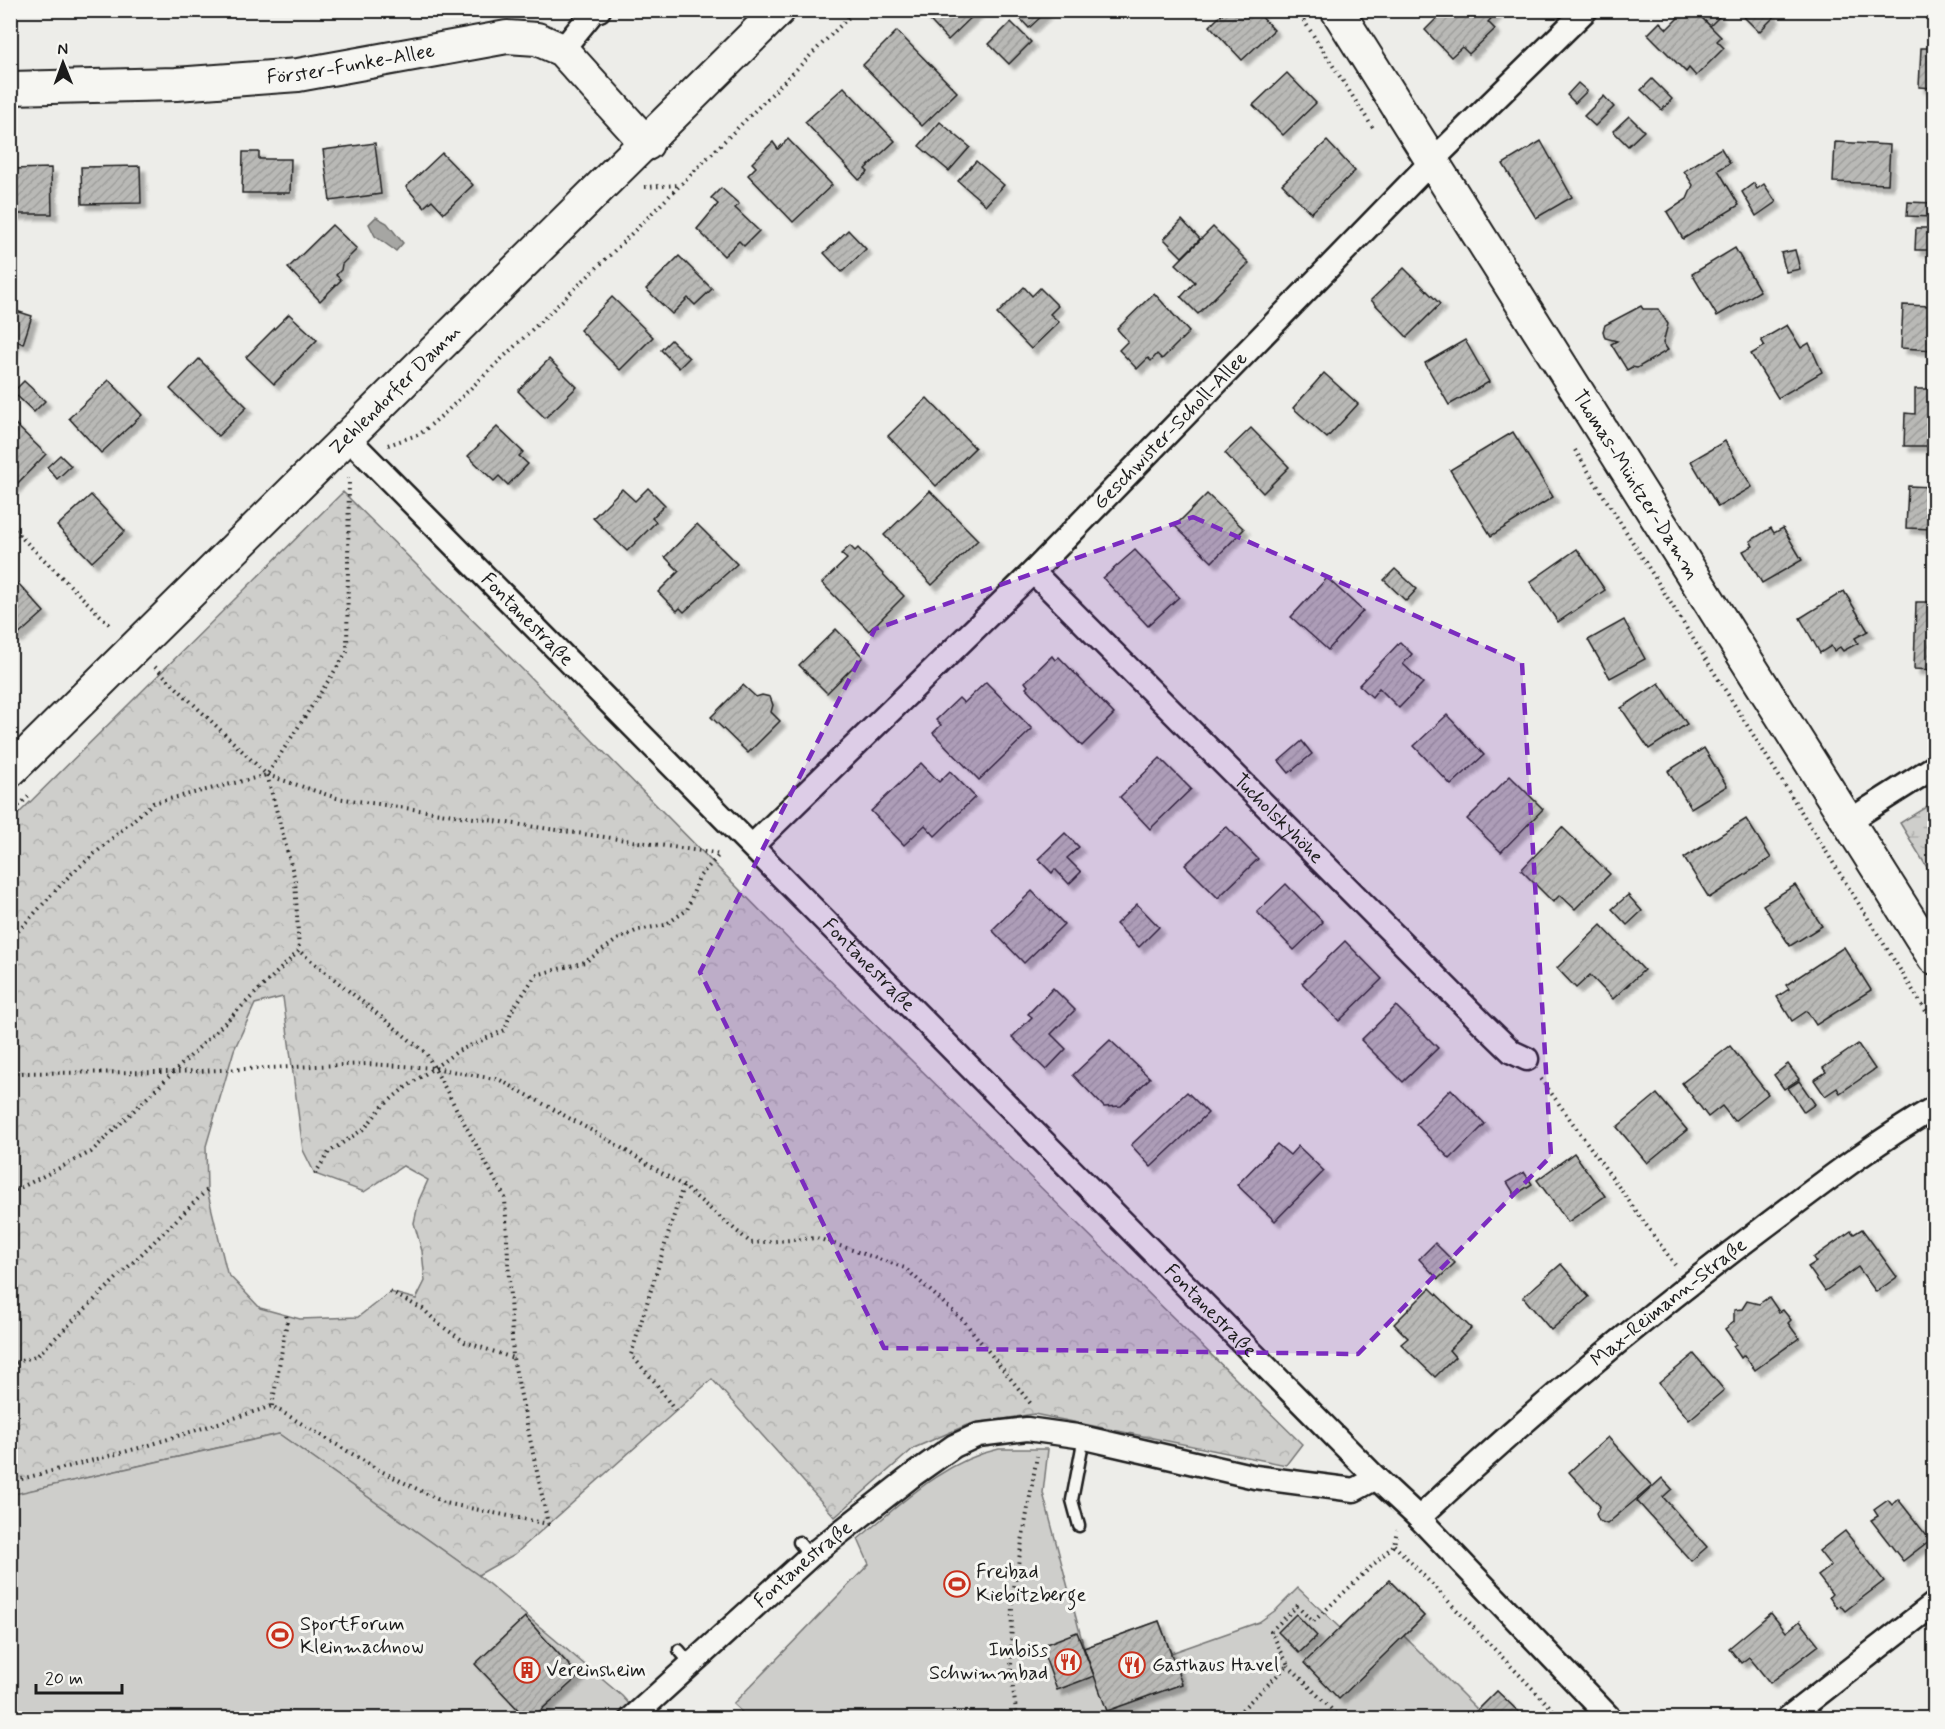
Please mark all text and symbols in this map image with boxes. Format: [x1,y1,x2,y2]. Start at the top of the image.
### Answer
north arrow [33,33,93,93]
street label: Förster-Funke-Allee [266,37,437,91]
text: N [57,39,68,60]
street label: Zehlendorfer Damm [323,318,467,461]
street label: Geschwister-Scholl-Allee [1087,345,1254,515]
street label: Thomas-Müntzer-Damm [1566,385,1706,585]
street label: Fontanestraße [475,567,580,672]
street label: Tucholskyhöhe [1227,767,1330,870]
street label: Fontanestraße [816,912,921,1018]
street label: Max-Reimann-Straße [1585,1231,1752,1373]
street label: Fontanestraße [1158,1258,1263,1364]
street label: Fontanestraße [748,1514,858,1614]
place label: Freibad Kiebitzberge [976,1559,1086,1611]
sports icon: Freibad Kiebitzberge [942,1569,972,1599]
place label: SportForum Kleinmachnow [300,1611,424,1661]
sports icon: SportForum Kleinmachnow [265,1620,295,1650]
place label: Imbiss Schwimmbad [929,1637,1048,1687]
restaurant icon: Imbiss Schwimmbad [1053,1647,1083,1677]
restaurant icon: Gasthaus Havel [1117,1650,1147,1680]
place label: Gasthaus Havel [1152,1652,1279,1679]
building icon: Vereinsheim [512,1655,542,1685]
scale bar [36,1657,122,1695]
place label: Vereinsheim [546,1657,646,1684]
text: 20 m [45,1667,83,1691]

